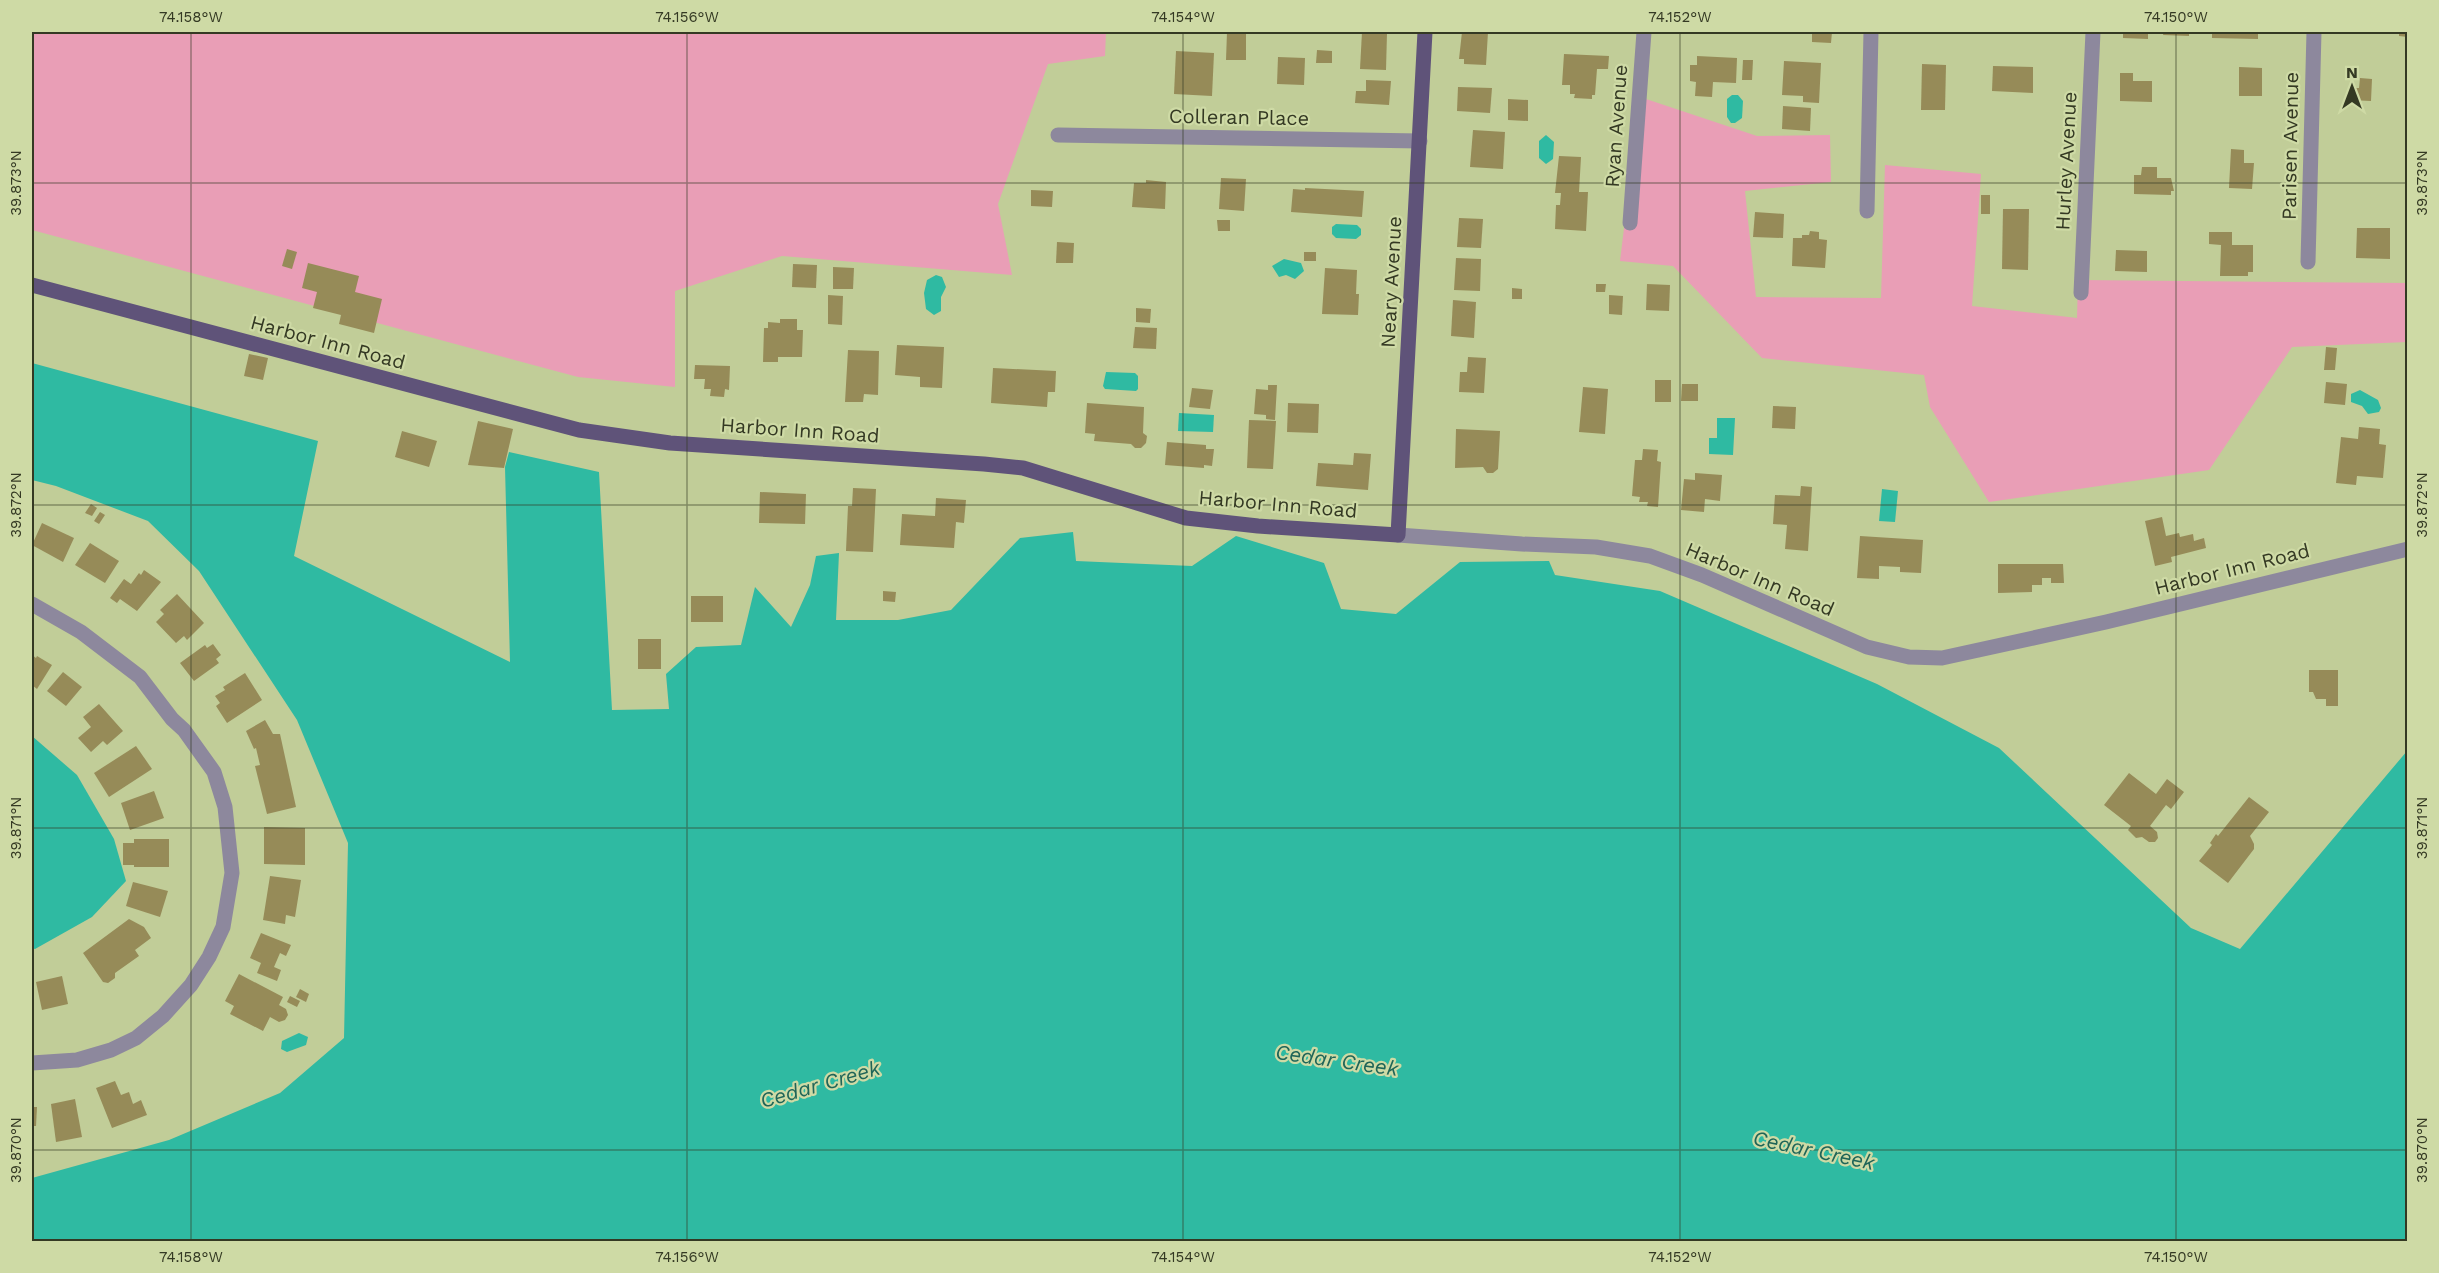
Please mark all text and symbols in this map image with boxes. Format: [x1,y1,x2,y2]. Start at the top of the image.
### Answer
text: 74.158°W [159,8,223,26]
text: 74.156°W [655,8,719,26]
text: 74.154°W [1151,8,1215,26]
text: 74.152°W [1648,8,1712,26]
text: 74.150°W [2144,8,2208,26]
north arrow [2322,57,2382,117]
text: N [2346,63,2358,82]
street label: Ryan Avenue [1600,64,1632,188]
street label: Parisen Avenue [2277,72,2303,220]
street label: Hurley Avenue [2050,91,2082,231]
street label: Colleran Place [1169,104,1309,130]
text: 39.873°N [7,150,25,216]
text: 39.873°N [2413,150,2431,216]
street label: Neary Avenue [1376,215,1406,349]
street label: Harbor Inn Road [248,310,408,374]
street label: Harbor Inn Road [720,412,880,448]
text: 39.872°N [7,472,25,538]
text: 39.872°N [2413,472,2431,538]
street label: Harbor Inn Road [1198,485,1358,523]
street label: Harbor Inn Road [1682,537,1838,621]
street label: Harbor Inn Road [2152,538,2312,600]
text: 39.871°N [7,797,25,859]
text: 39.871°N [2413,797,2431,859]
water label: Cedar Creek [1274,1039,1401,1081]
water label: Cedar Creek [757,1055,884,1113]
text: 39.870°N [7,1117,25,1183]
text: 39.870°N [2413,1117,2431,1183]
water label: Cedar Creek [1751,1125,1878,1175]
text: 74.158°W [159,1248,223,1266]
text: 74.156°W [655,1248,719,1266]
text: 74.154°W [1151,1248,1215,1266]
text: 74.152°W [1648,1248,1712,1266]
text: 74.150°W [2144,1248,2208,1266]

